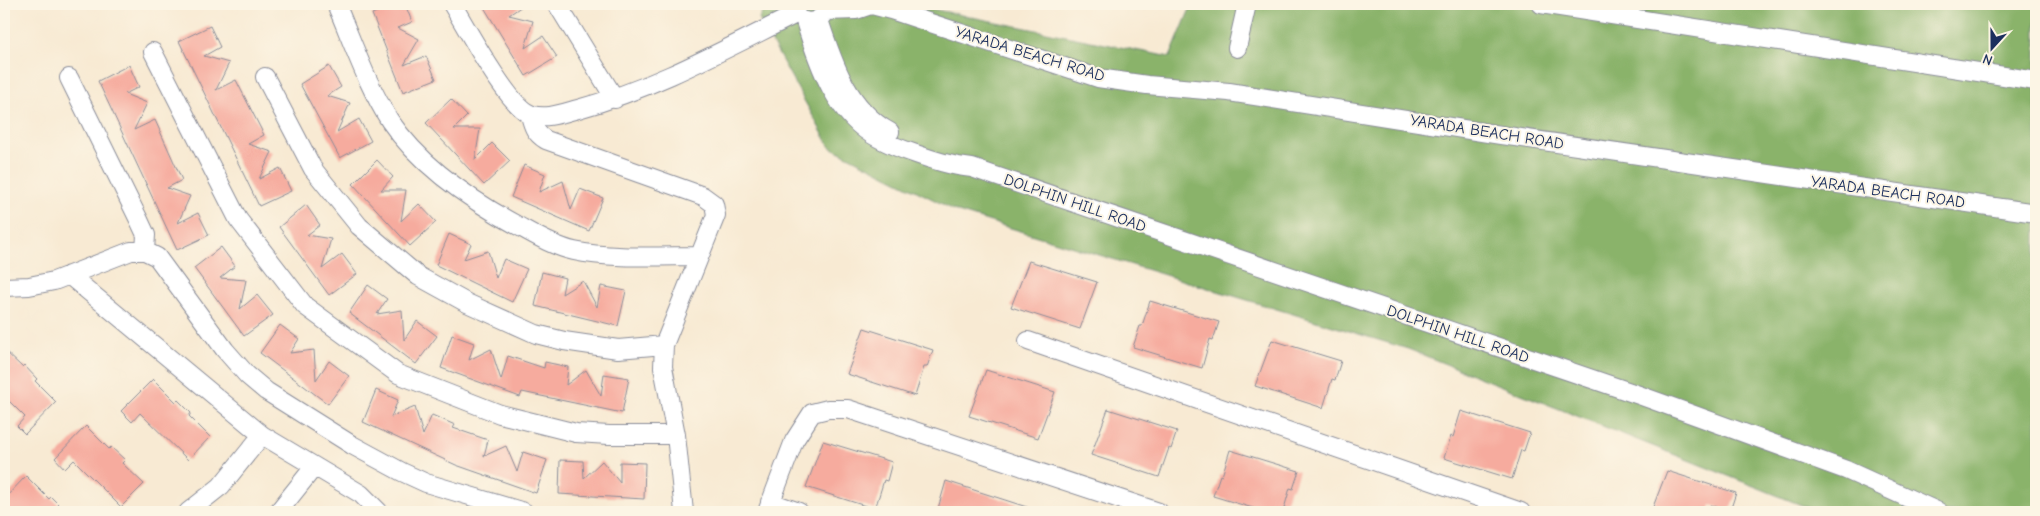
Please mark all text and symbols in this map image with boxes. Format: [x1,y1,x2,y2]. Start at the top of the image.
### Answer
north arrow [1968,22,2018,72]
street label: YARADA BEACH ROAD [953,23,1107,85]
text: N [1980,50,1995,69]
street label: YARADA BEACH ROAD [1409,111,1565,153]
street label: DOLPHIN HILL ROAD [1001,170,1149,236]
street label: YARADA BEACH ROAD [1810,172,1966,212]
street label: DOLPHIN HILL ROAD [1384,301,1532,367]

